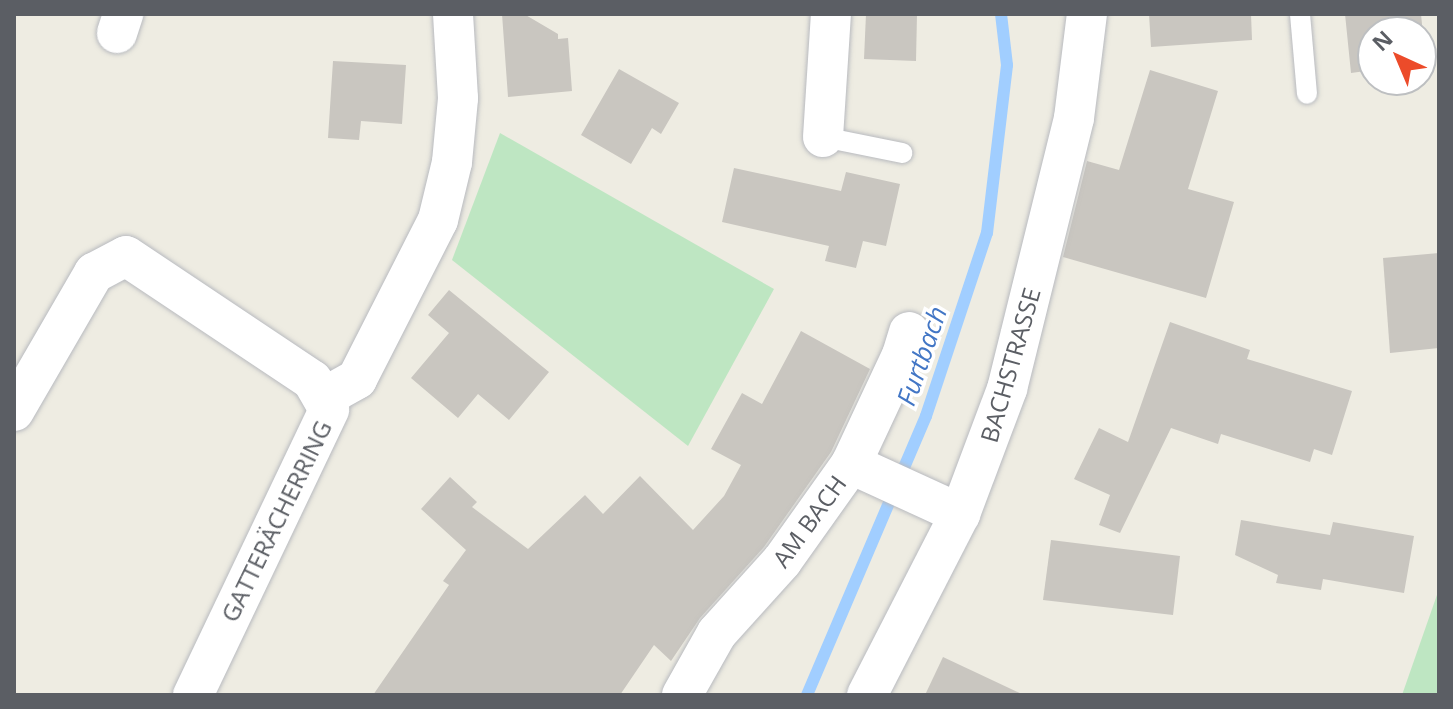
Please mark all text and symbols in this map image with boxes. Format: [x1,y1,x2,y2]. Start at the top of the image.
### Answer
north arrow [1357,16,1437,96]
text: N [1365,23,1399,57]
street label: BACHSTRASSE [974,284,1046,446]
water label: Furtbach [891,302,953,410]
street label: GATTERÄCHERRING [215,416,337,626]
street label: AM BACH [766,469,852,573]

